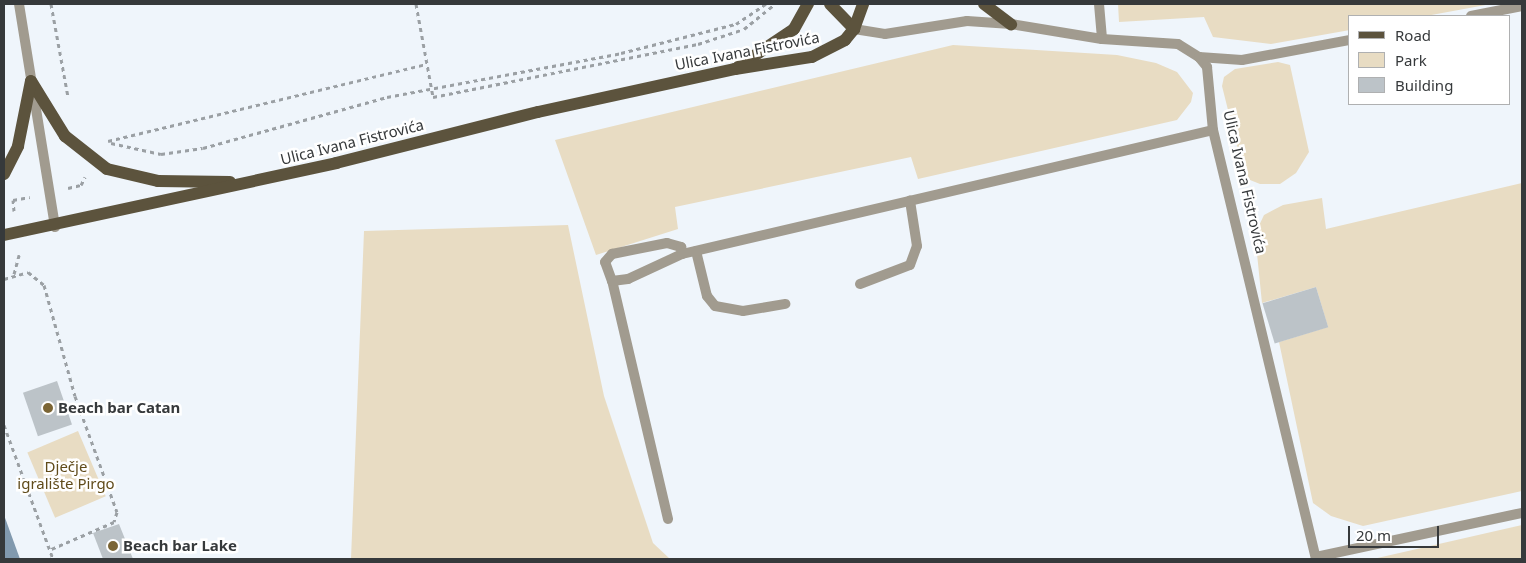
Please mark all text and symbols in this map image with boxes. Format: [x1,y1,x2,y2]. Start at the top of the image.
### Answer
legend [1348,15,1511,105]
text: Road [1395,25,1431,45]
street label: Ulica Ivana Fistrovića [673,28,821,74]
text: Park [1395,50,1427,70]
text: Building [1395,75,1453,95]
street label: Ulica Ivana Fistrovića [1220,108,1270,256]
street label: Ulica Ivana Fistrovića [279,115,425,169]
place label: Beach bar Catan [58,399,180,417]
marker: Beach bar Catan [42,402,54,414]
park label: Dječje igralište Pirgo [17,457,115,492]
scale bar [1351,516,1442,548]
text: 20 m [1356,525,1391,545]
place label: Beach bar Lake [123,537,237,555]
marker: Beach bar Lake [107,540,119,552]

